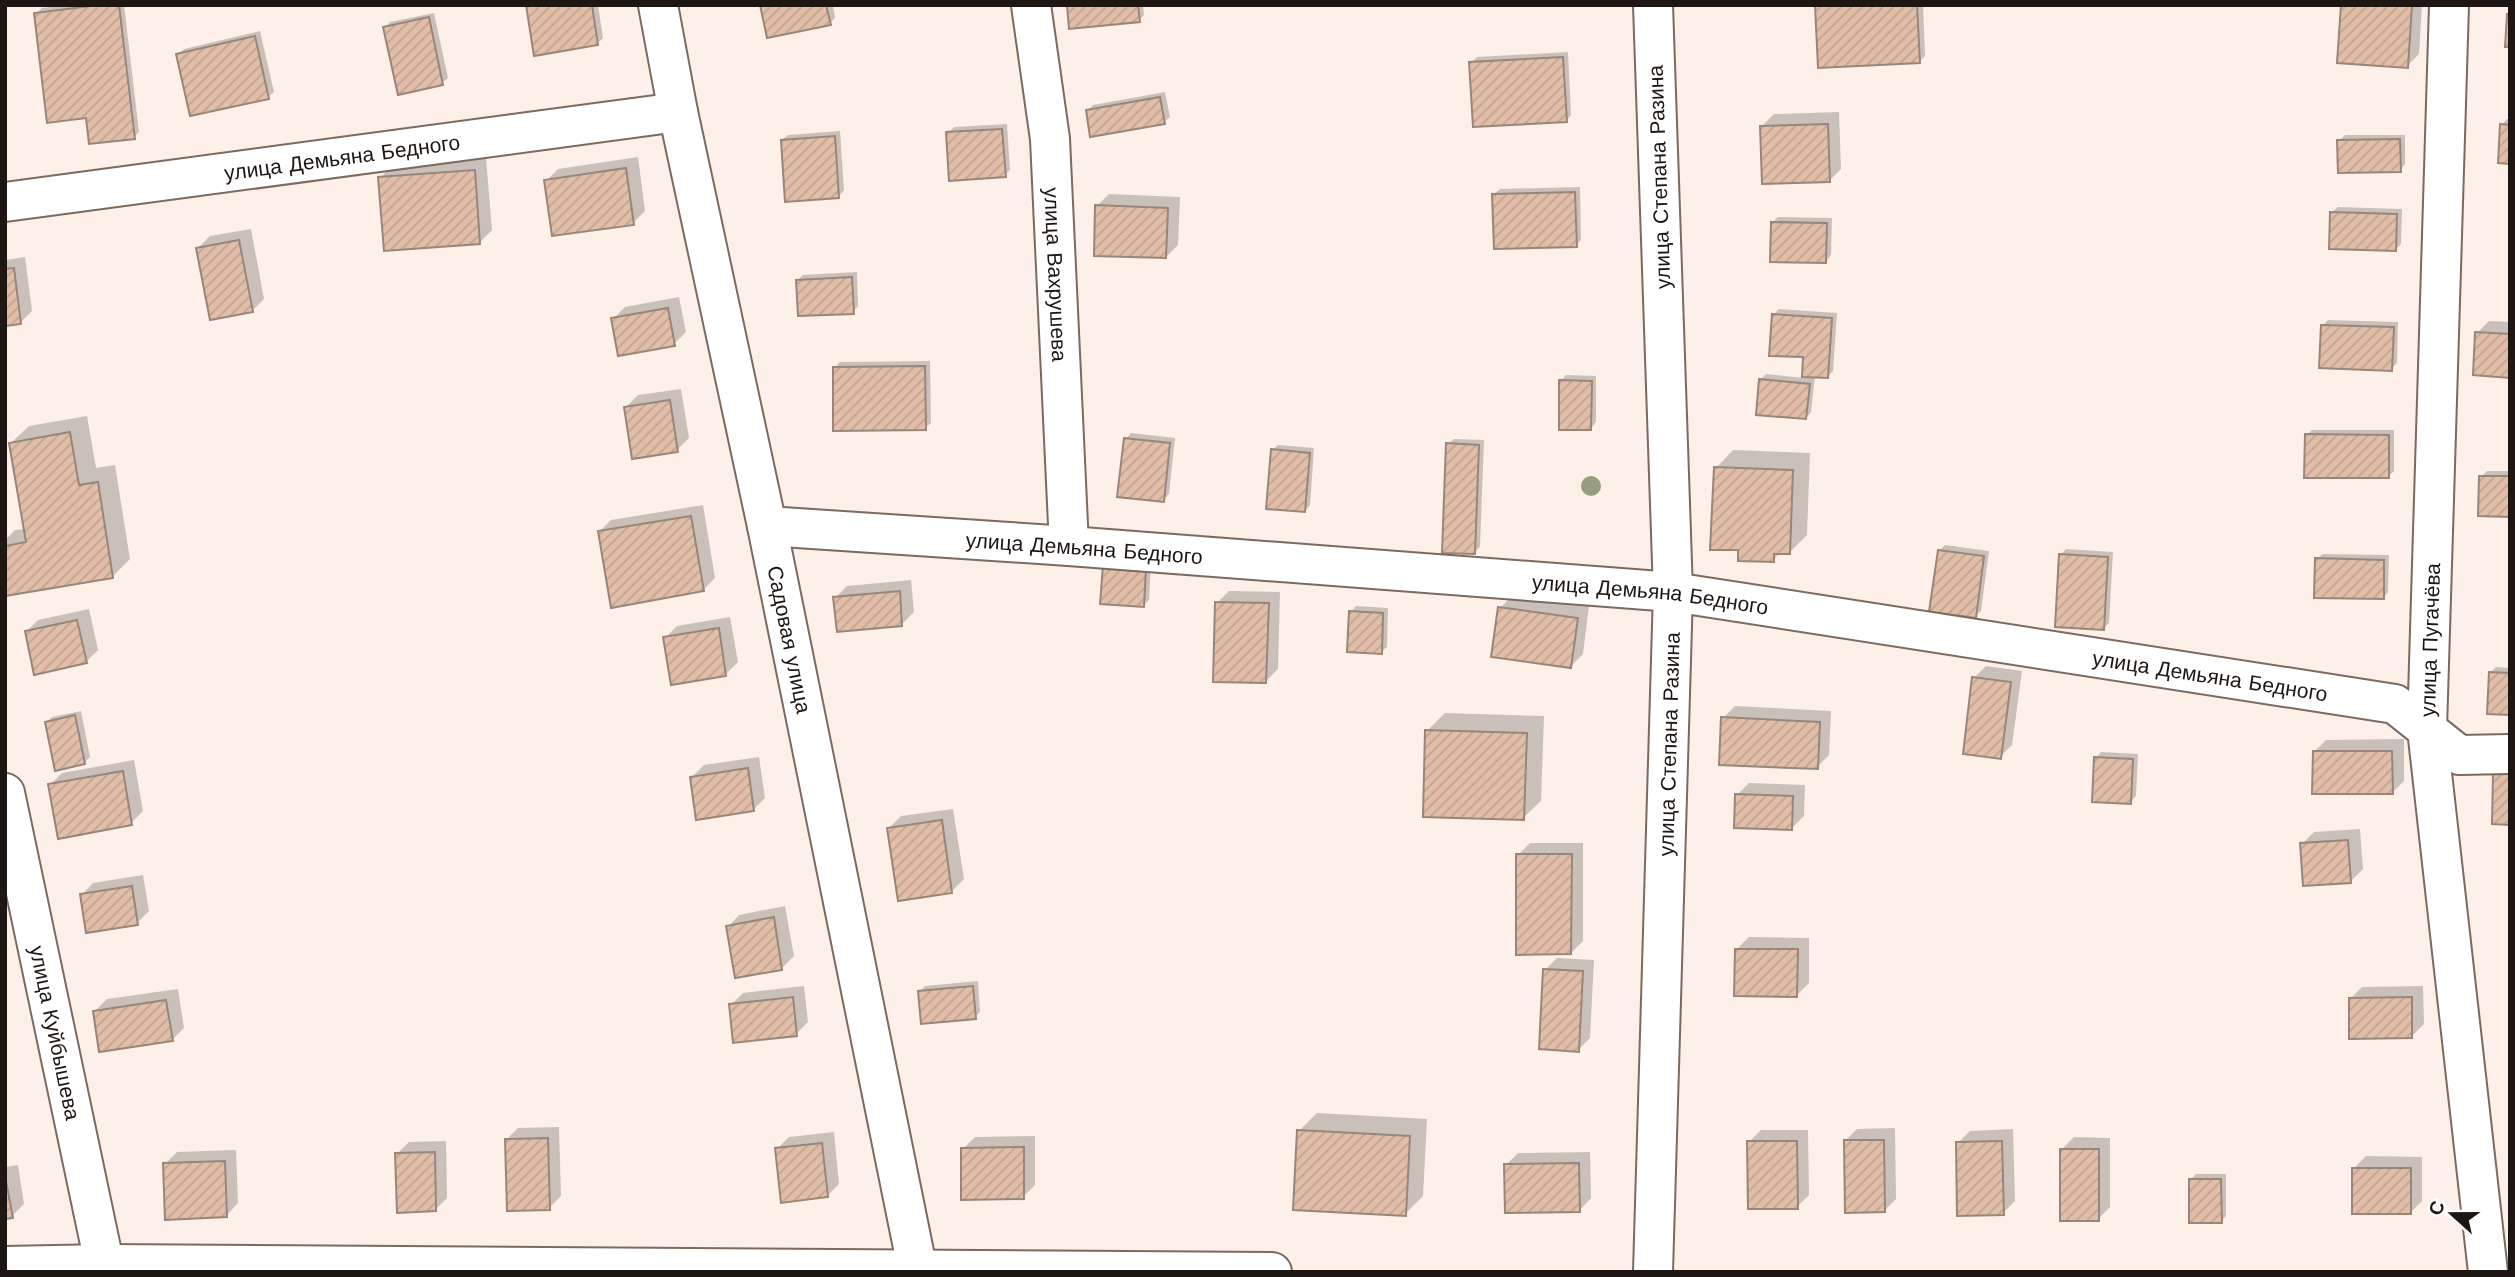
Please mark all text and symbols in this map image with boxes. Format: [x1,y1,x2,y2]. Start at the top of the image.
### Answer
street label: улица Степана Разина [1643,64,1675,289]
street label: улица Демьяна Бедного [223,129,461,185]
street label: улица Вахрушева [1040,187,1073,362]
street label: улица Демьяна Бедного [965,527,1204,569]
street label: улица Пугачёва [2415,562,2445,717]
street label: Садовая улица [763,563,817,716]
street label: улица Демьяна Бедного [1531,569,1770,619]
street label: улица Степана Разина [1653,632,1684,857]
street label: улица Демьяна Бедного [2091,645,2329,706]
street label: улица Куйбышева [25,943,86,1123]
north arrow [2417,1179,2487,1249]
text: С [2423,1197,2450,1219]

